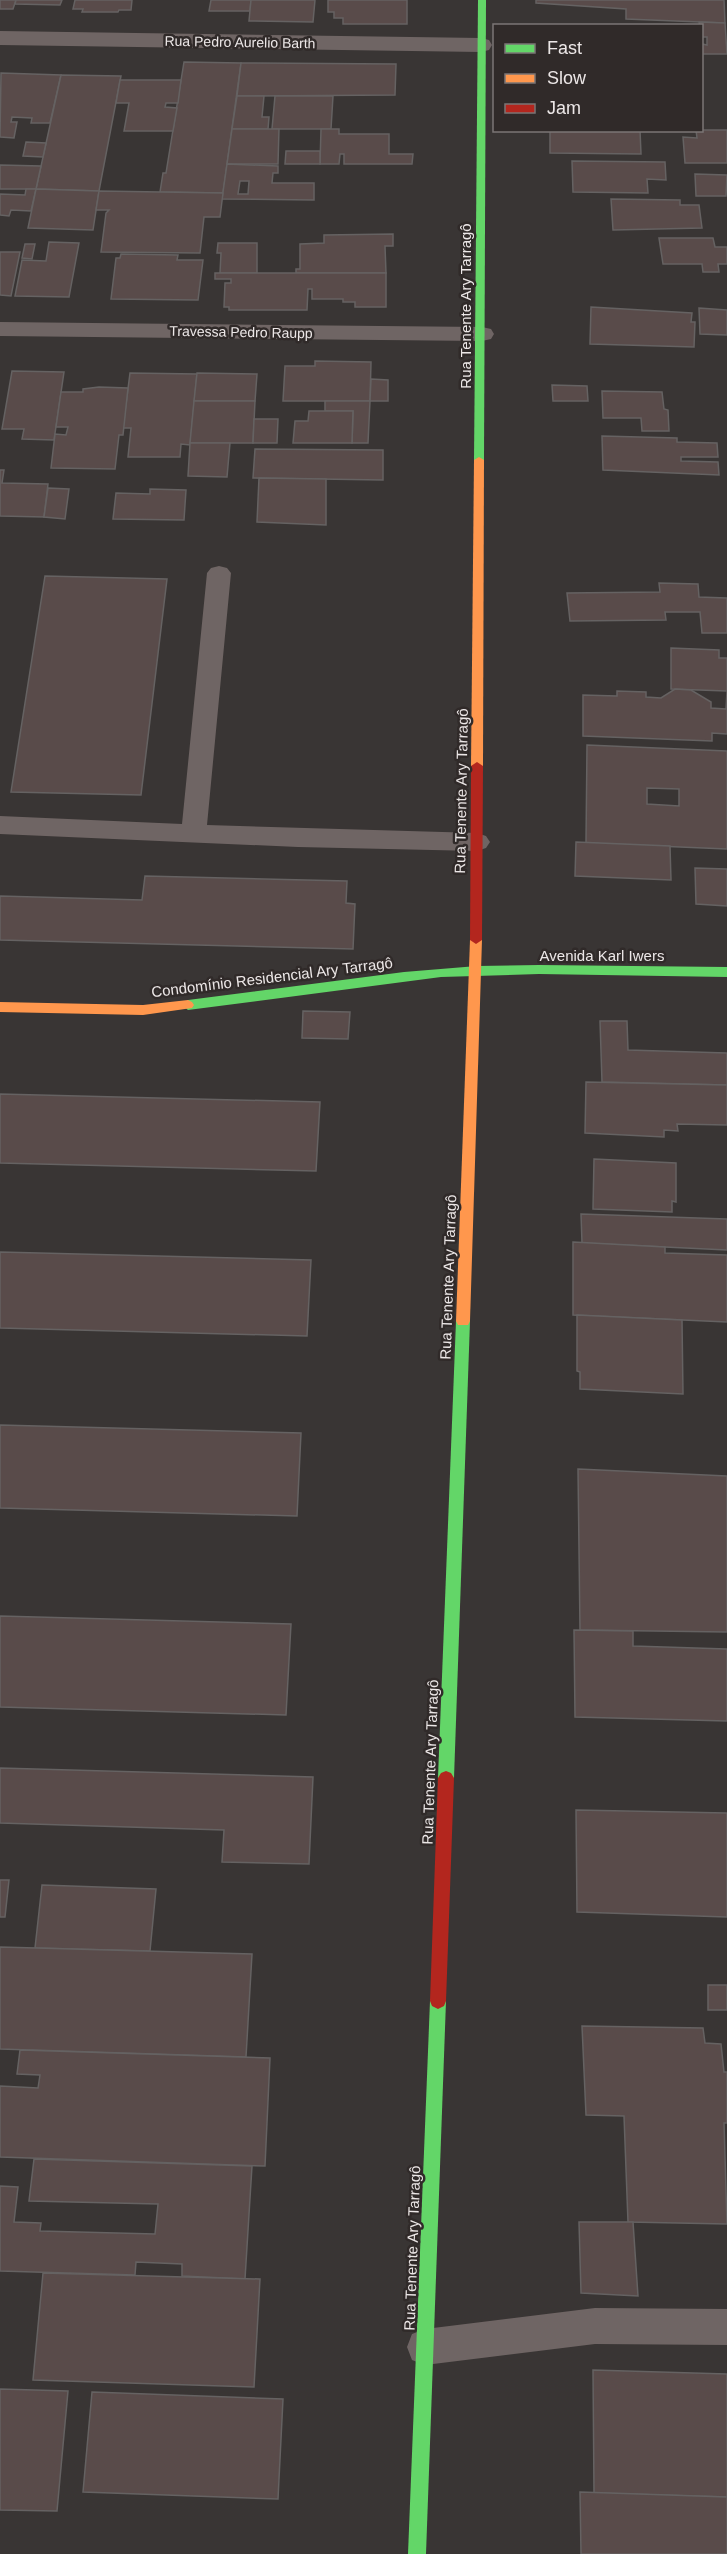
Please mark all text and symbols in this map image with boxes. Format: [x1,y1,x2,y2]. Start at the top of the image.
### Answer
legend [493,24,703,132]
street label: Rua Pedro Aurelio Barth [164,33,316,51]
text: Fast [547,38,582,58]
text: Slow [547,68,587,88]
text: Jam [547,98,581,118]
street label: Rua Tenente Ary Tarragô [457,223,474,389]
street label: Travessa Pedro Raupp [169,323,313,341]
street label: Rua Tenente Ary Tarragô [451,708,471,874]
street label: Avenida Karl Iwers [540,947,664,964]
street label: Condomínio Residencial Ary Tarragô [150,954,394,1000]
street label: Rua Tenente Ary Tarragô [437,1194,459,1360]
street label: Rua Tenente Ary Tarragô [419,1679,441,1845]
street label: Rua Tenente Ary Tarragô [401,2165,423,2331]

